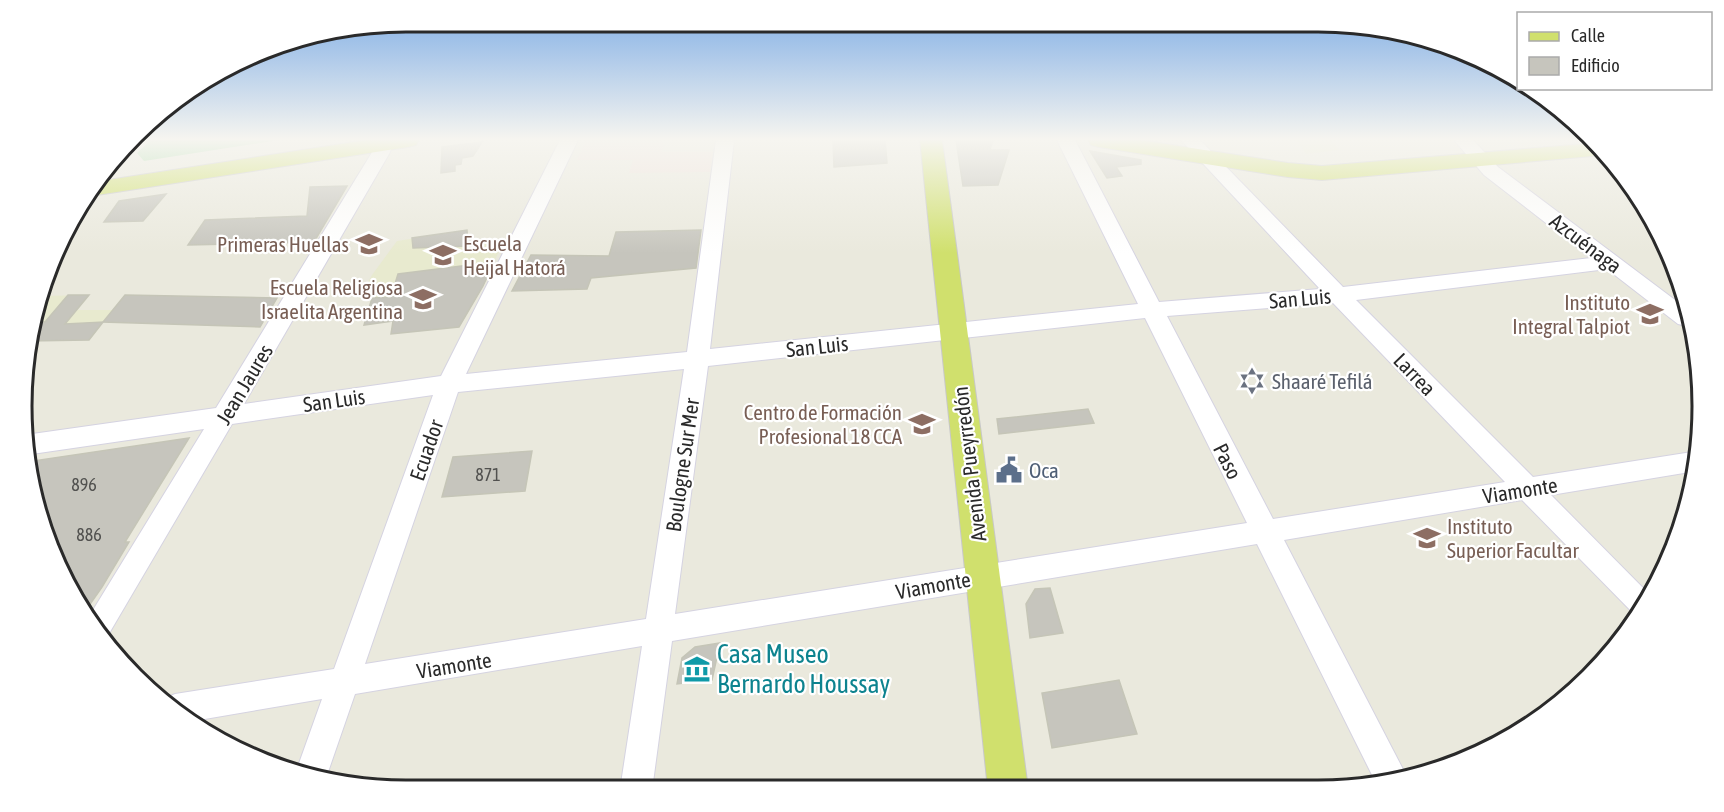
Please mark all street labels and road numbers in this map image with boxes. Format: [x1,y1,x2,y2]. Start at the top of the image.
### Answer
street label: Azcuénaga [1545,208,1627,278]
street label: San Luis [1268,283,1332,313]
street label: San Luis [785,331,849,361]
street label: Jean Jaures [211,340,277,428]
street label: Larrea [1389,348,1441,400]
street label: San Luis [302,384,366,416]
street label: Avenida Pueyrredón [948,385,990,543]
street label: Boulogne Sur Mer [661,396,703,533]
street label: Ecuador [404,416,448,484]
street label: Paso [1209,439,1247,483]
street label: Viamonte [1481,472,1559,508]
street label: Viamonte [894,567,972,603]
street label: Viamonte [415,647,493,683]

